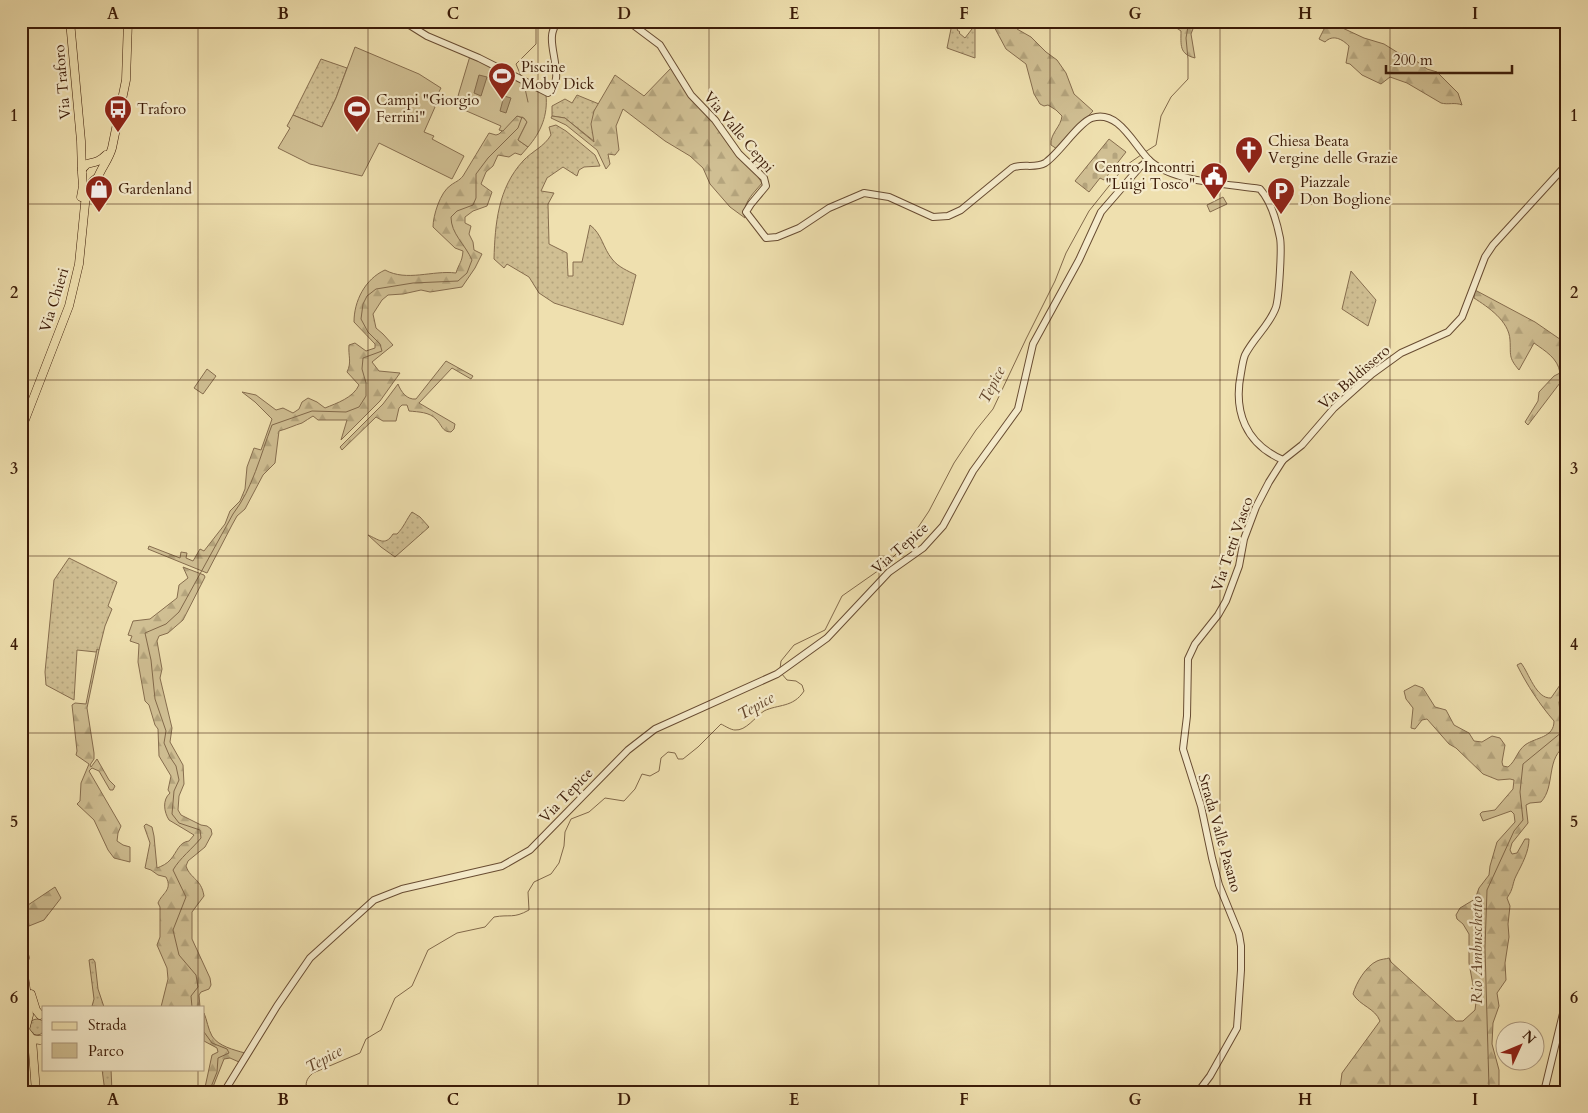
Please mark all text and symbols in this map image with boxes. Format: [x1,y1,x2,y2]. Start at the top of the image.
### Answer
text: A [107,3,119,25]
text: B [277,3,289,25]
text: C [447,3,459,25]
text: D [617,3,631,25]
text: E [789,3,799,25]
text: F [959,3,969,25]
text: G [1128,3,1142,25]
text: H [1298,3,1312,25]
text: I [1472,3,1478,25]
scale bar [1386,42,1512,74]
street label: Via Traforo [49,44,75,120]
text: 200 m [1393,50,1433,70]
place label: Piscine Moby Dick [521,57,595,94]
sports icon: Piscine Moby Dick [487,61,517,100]
street label: Via Valle Ceppi [699,87,779,177]
place label: Campi "Giorgio Ferrini" [376,90,479,127]
bus stop icon: Traforo [103,94,133,133]
sports icon: Campi "Giorgio Ferrini" [342,94,372,133]
place label: Traforo [137,99,186,119]
text: 1 [10,105,18,127]
text: 1 [1570,105,1578,127]
place label: Chiesa Beata Vergine delle Grazie [1268,131,1398,168]
church icon: Chiesa Beata Vergine delle Grazie [1234,135,1264,174]
place label: Centro Incontri "Luigi Tosco" [1094,157,1195,194]
public building icon: Centro Incontri "Luigi Tosco" [1199,161,1229,200]
place label: Piazzale Don Boglione [1300,172,1391,209]
shop icon: Gardenland [84,174,114,213]
parking icon: Piazzale Don Boglione [1266,176,1296,215]
place label: Gardenland [118,179,192,199]
street label: Via Chieri [35,265,73,335]
text: 2 [10,282,18,304]
text: 2 [1570,282,1578,304]
street label: Via Baldissero [1314,340,1394,414]
water label: Tepice [973,362,1011,407]
text: 3 [10,458,18,480]
text: 3 [1570,458,1578,480]
street label: Via Tetti Vasco [1206,494,1258,594]
street label: Via Tepice [867,518,933,578]
text: 4 [10,634,18,656]
text: 4 [1570,634,1578,656]
water label: Tepice [734,686,779,725]
street label: Via Tepice [535,763,597,827]
street label: Strada Valle Pasano [1194,772,1246,894]
text: 5 [10,811,18,833]
text: 5 [1570,811,1578,833]
water label: Rio Ambuschetto [1466,895,1488,1004]
text: 6 [10,987,18,1009]
text: 6 [1570,987,1578,1009]
legend [42,1006,205,1070]
text: Strada [88,1015,127,1035]
north arrow [1496,1020,1546,1070]
text: N [1518,1026,1540,1048]
water label: Tepice [302,1040,347,1078]
text: Parco [88,1041,124,1061]
text: A [107,1089,119,1111]
text: B [277,1089,289,1111]
text: C [447,1089,459,1111]
text: D [617,1089,631,1111]
text: E [789,1089,799,1111]
text: F [959,1089,969,1111]
text: G [1128,1089,1142,1111]
text: H [1298,1089,1312,1111]
text: I [1472,1089,1478,1111]

